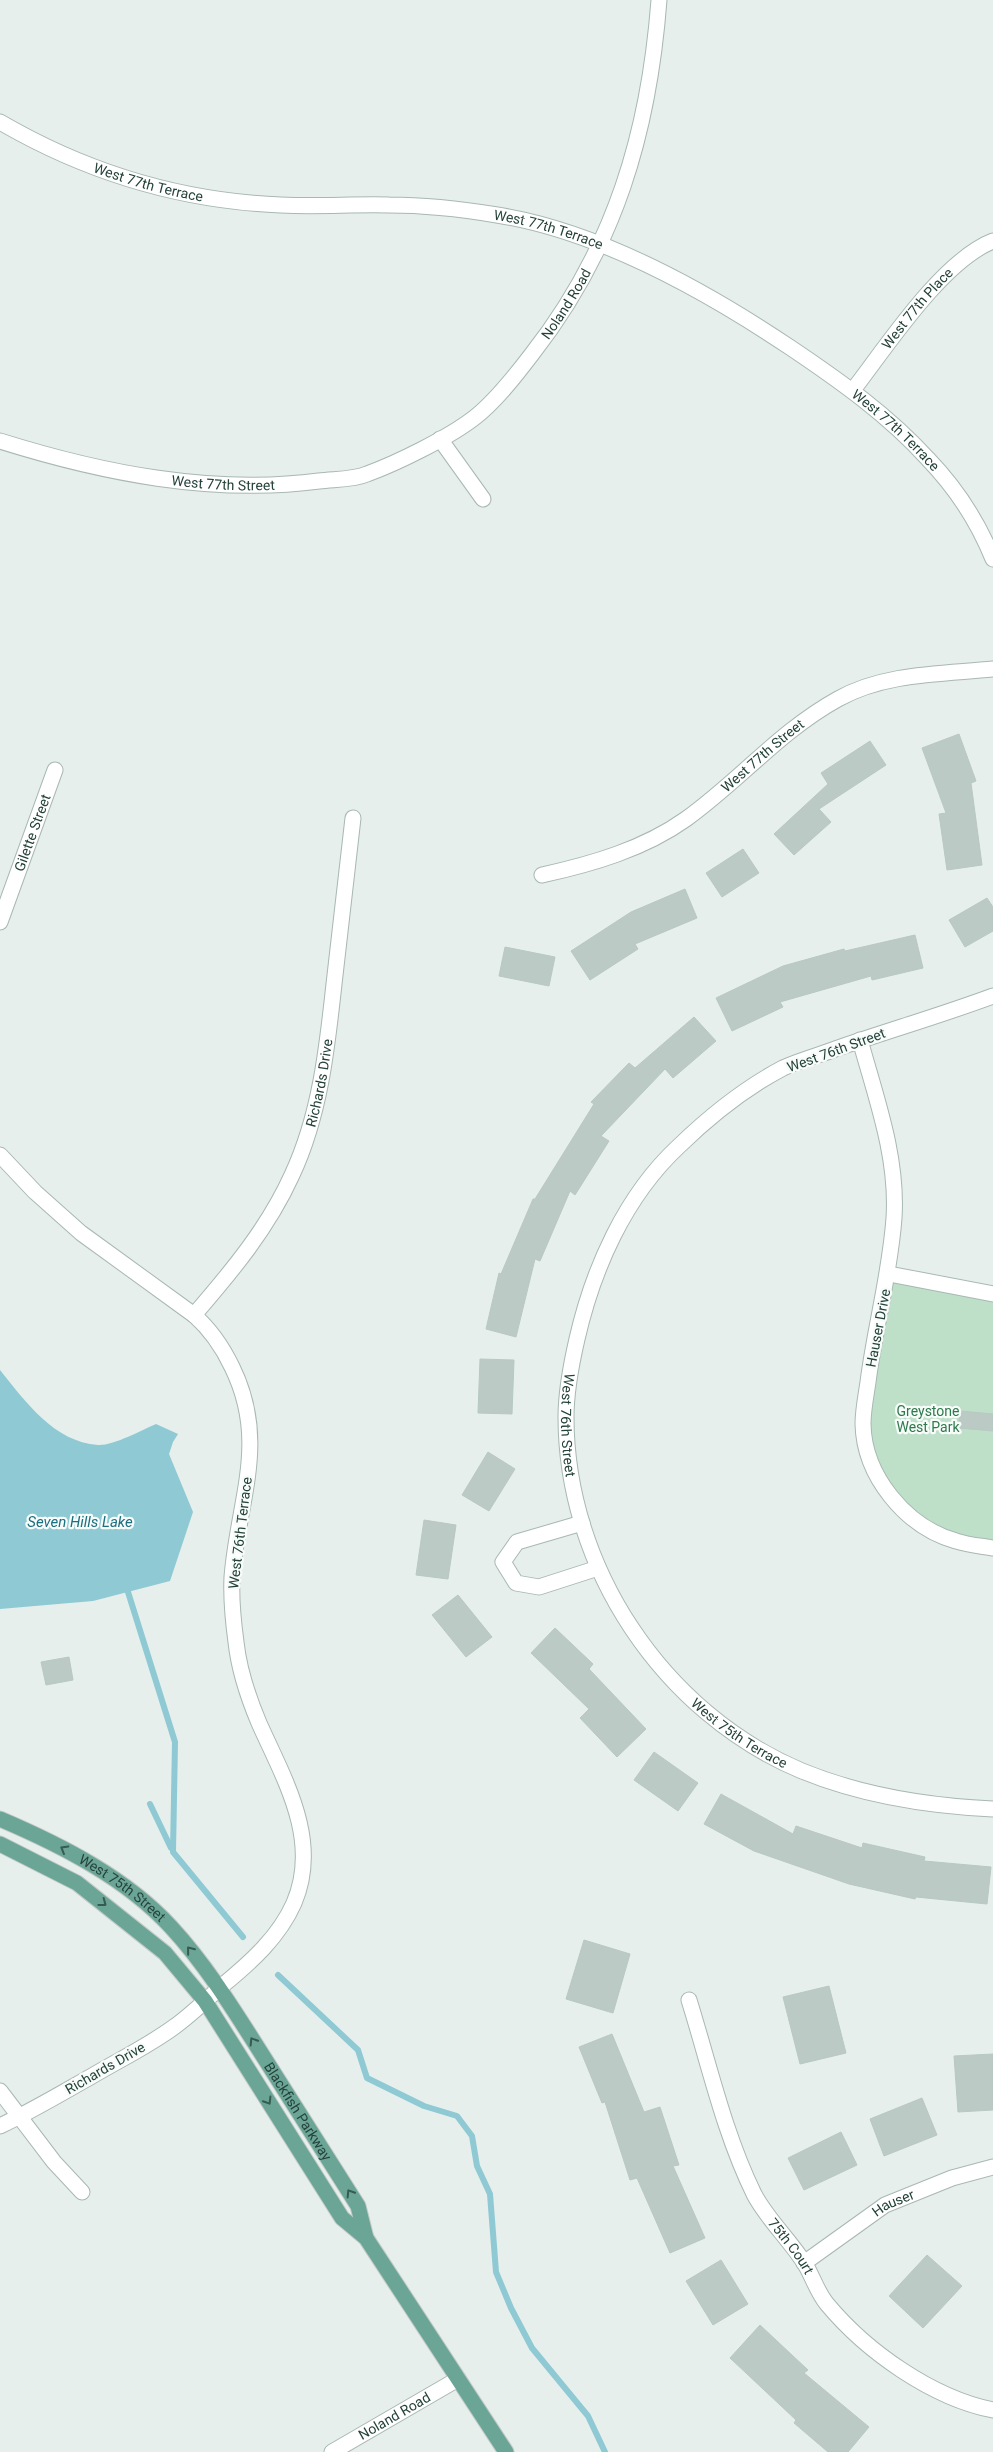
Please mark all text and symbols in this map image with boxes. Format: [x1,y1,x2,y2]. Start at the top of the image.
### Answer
street label: West 77th Terrace [91,159,204,205]
street label: West 77th Terrace [493,207,605,252]
street label: West 77th Place [878,264,956,352]
street label: Noland Road [538,266,594,342]
street label: West 77th Terrace [849,386,943,474]
street label: West 77th Street [171,472,276,493]
street label: West 77th Street [718,716,807,795]
street label: Gilette Street [11,792,54,873]
street label: West 76th Street [785,1025,888,1075]
street label: Richards Drive [302,1038,336,1129]
street label: Hauser Drive [863,1287,893,1369]
street label: West 76th Street [558,1372,579,1478]
park label: Greystone West Park [896,1403,960,1435]
street label: West 76th Terrace [225,1476,255,1590]
water label: Seven Hills Lake [27,1513,133,1531]
street label: West 75th Terrace [688,1695,790,1771]
one-way arrow [60,1845,69,1855]
street label: West 75th Street [76,1851,169,1925]
one-way arrow [97,1897,106,1905]
one-way arrow [187,1947,195,1956]
one-way arrow [250,2038,260,2047]
street label: Richards Drive [62,2039,148,2097]
street label: Blackfish Parkway [261,2059,335,2164]
one-way arrow [262,2096,272,2105]
street label: Hauser [869,2186,917,2220]
one-way arrow [347,2190,356,2199]
street label: 75th Court [765,2215,817,2277]
street label: Noland Road [356,2389,433,2443]

